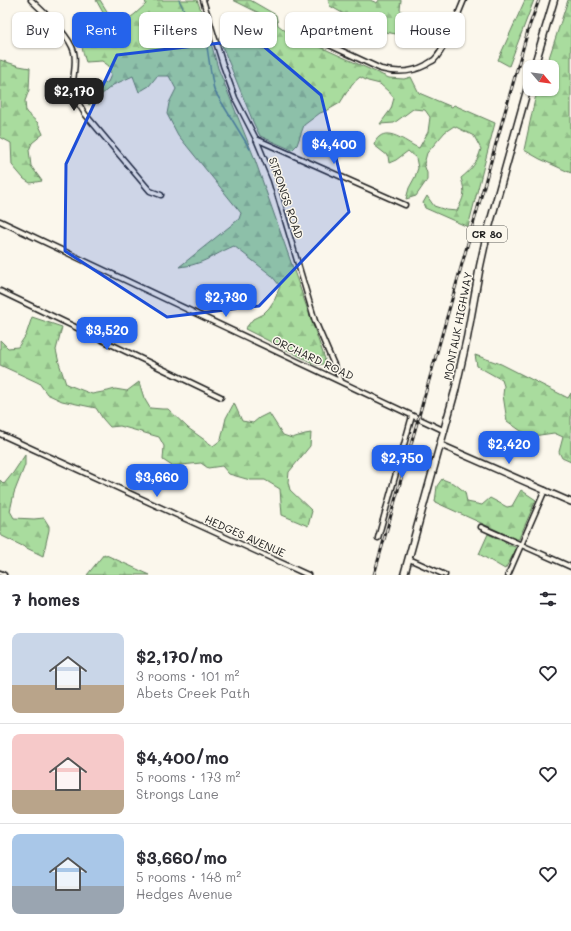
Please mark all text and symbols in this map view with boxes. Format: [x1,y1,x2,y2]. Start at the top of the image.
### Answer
chip: Buy [12,12,64,48]
chip: Rent [72,12,131,48]
chip: Filters [139,12,212,48]
chip: New [220,12,277,48]
chip: Apartment [285,12,387,48]
chip: House [395,12,465,48]
north arrow [523,60,559,96]
map controls [523,60,559,96]
pin: $2,170 [41,78,107,112]
text: $2,170 [54,82,94,99]
pin: $4,400 [301,131,367,165]
text: $4,400 [311,135,357,152]
street label: STRONGS ROAD [266,155,307,240]
road number: CR 80 [467,226,507,242]
street label: MONTAUK HIGHWAY [440,270,475,381]
pin: $2,730 [193,284,259,318]
text: $2,730 [205,288,247,305]
pin: $3,520 [74,317,140,351]
text: $3,520 [85,321,129,338]
street label: ORCHARD ROAD [270,332,356,383]
pin: $2,420 [476,431,542,465]
text: $2,420 [487,435,531,452]
pin: $2,750 [369,445,435,479]
text: $2,750 [381,449,423,466]
pin: $3,660 [124,464,190,498]
text: $3,660 [135,468,179,485]
street label: HEDGES AVENUE [202,511,288,560]
text: 7 homes [12,588,80,610]
icon: filters [537,588,559,610]
text: $2,170/mo [136,645,223,667]
icon: home [44,649,92,697]
icon: heart [537,662,559,684]
text: 3 rooms · 101 m² [136,667,239,684]
text: Abets Creek Path [136,684,250,701]
text: $4,400/mo [136,746,229,768]
icon: home [44,750,92,798]
icon: heart [537,763,559,785]
text: 5 rooms · 173 m² [136,768,240,785]
text: Strongs Lane [136,785,219,802]
text: $3,660/mo [136,846,227,868]
icon: home [44,850,92,898]
icon: heart [537,863,559,885]
text: 5 rooms · 148 m² [136,868,241,885]
text: Hedges Avenue [136,885,233,902]

